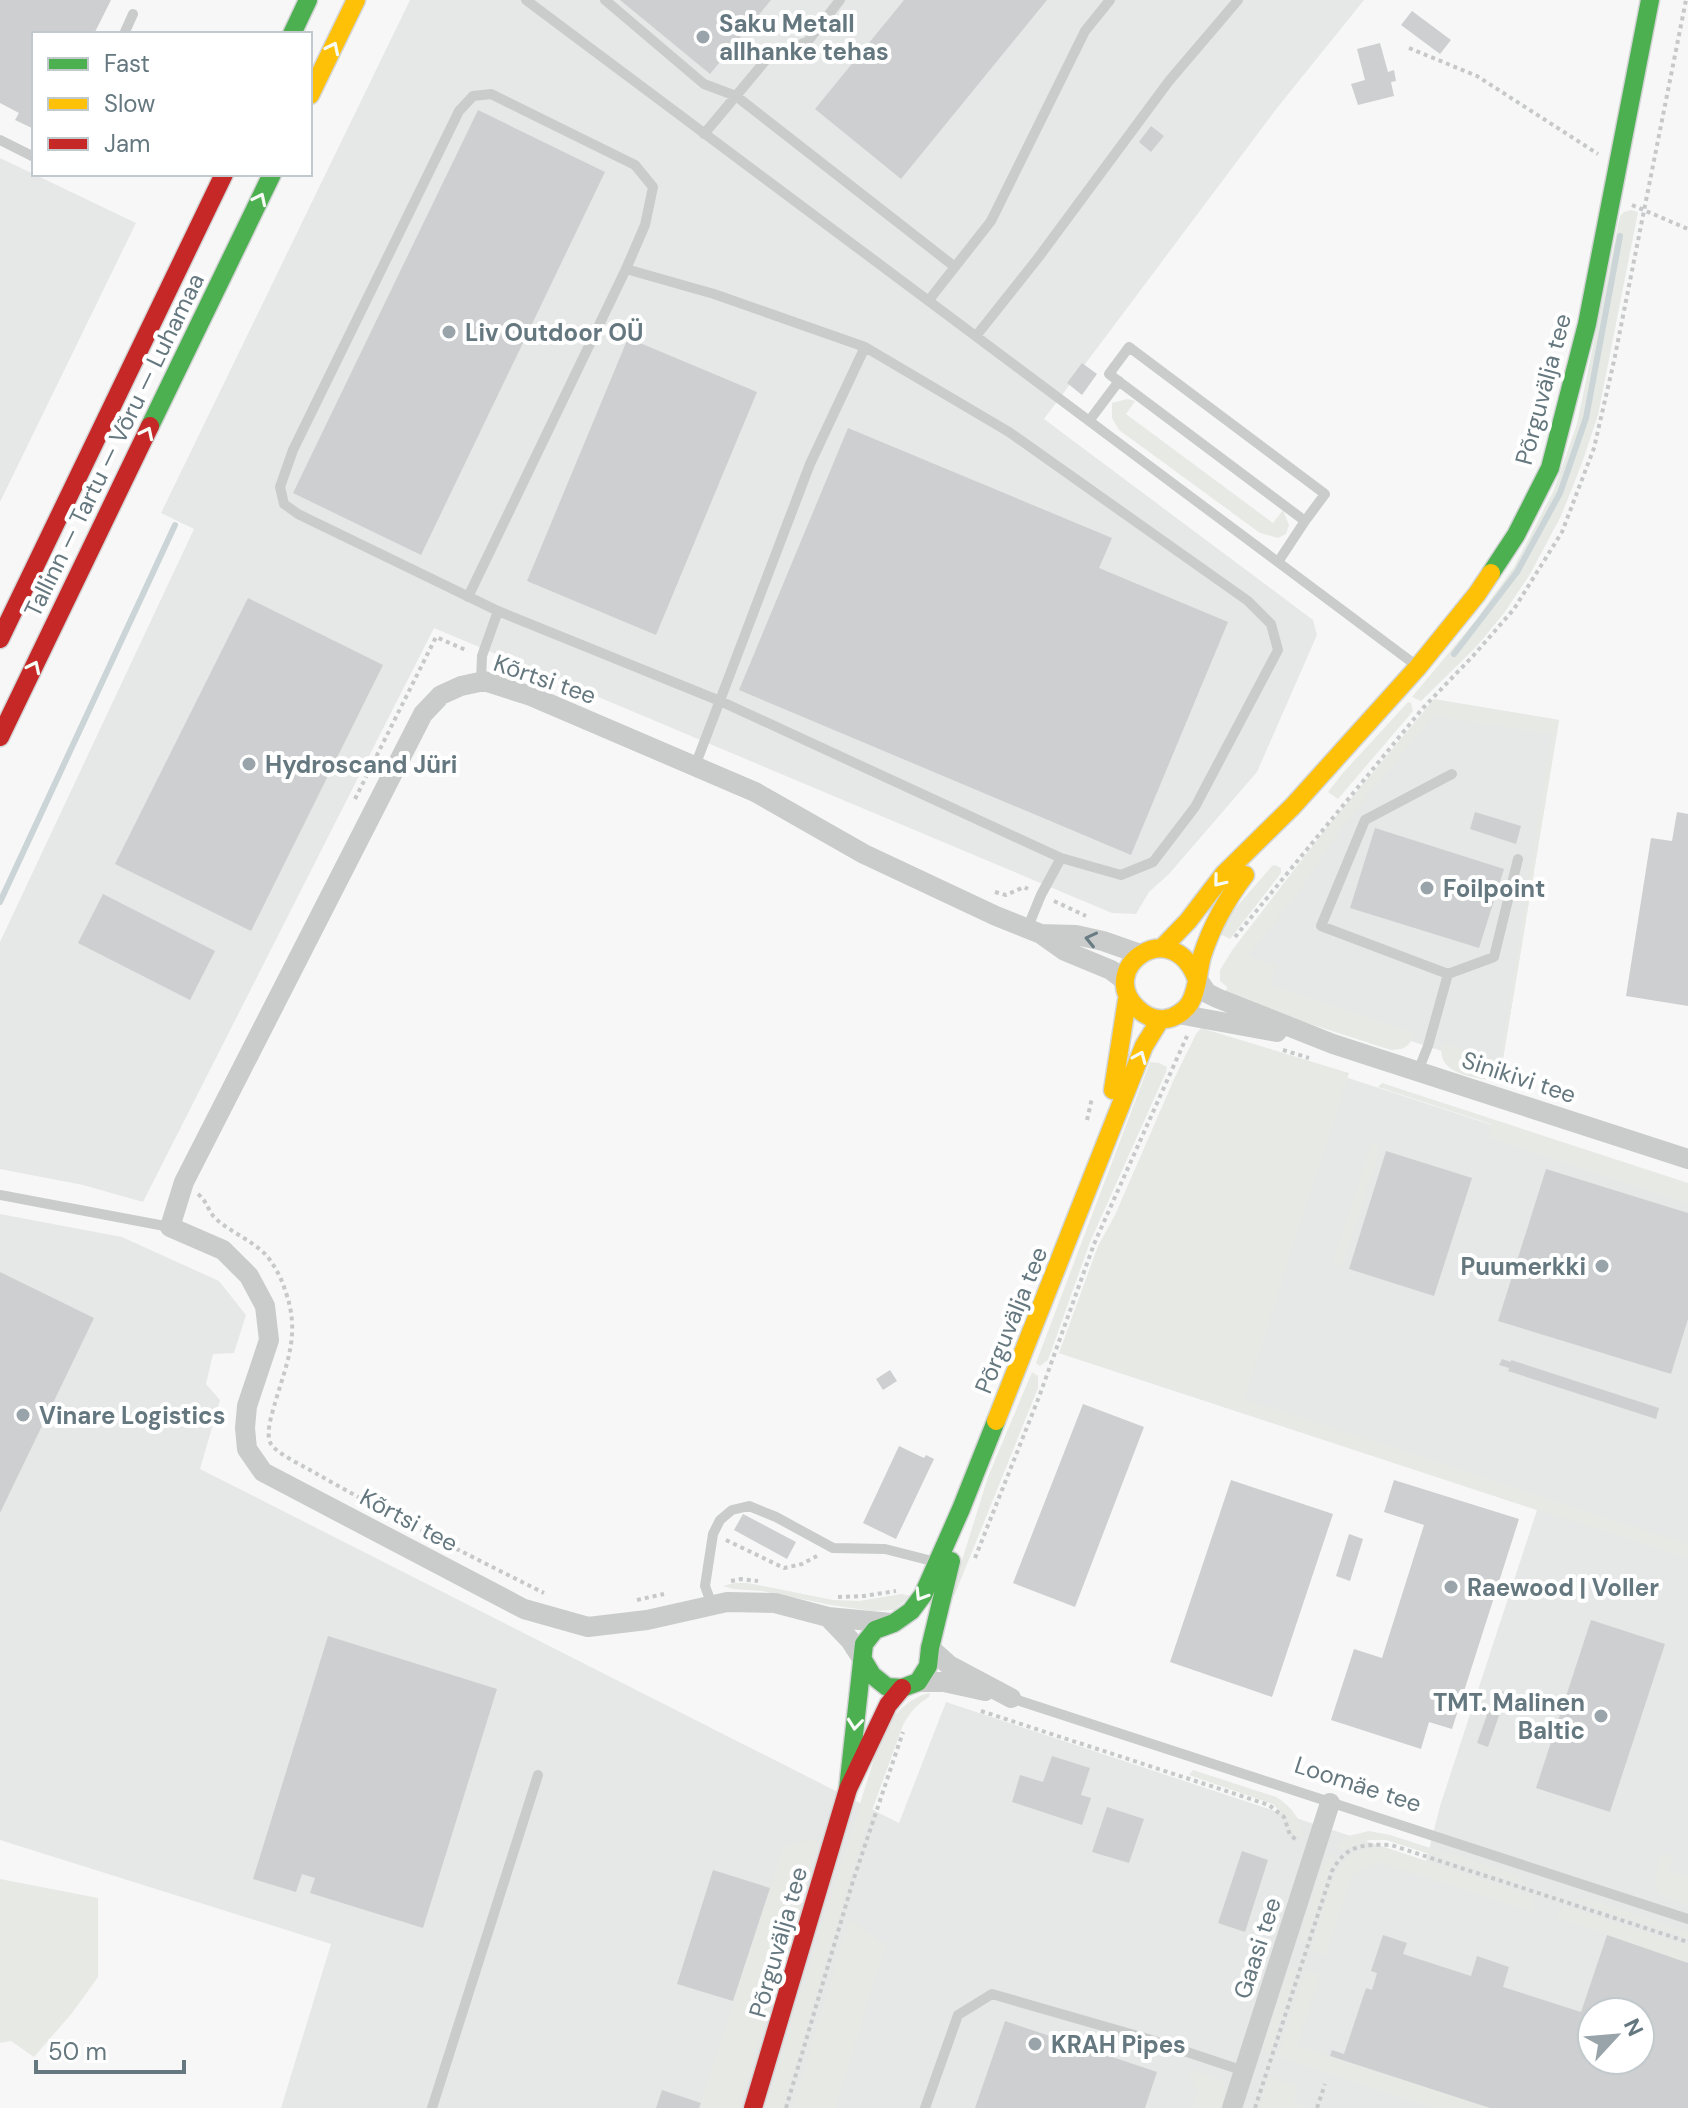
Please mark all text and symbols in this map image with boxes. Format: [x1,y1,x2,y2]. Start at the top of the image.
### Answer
place label: Saku Metall allhanke tehas [719,8,889,67]
marker: Saku Metall allhanke tehas [694,28,712,46]
legend [32,32,312,176]
one-way arrow [323,41,339,56]
text: Fast [104,48,150,79]
text: Slow [104,88,155,119]
text: Jam [104,128,150,159]
one-way arrow [250,193,266,207]
street label: Tallinn — Tartu — Võru — Luhamaa [17,268,211,622]
street label: Põrguvälja tee [1508,310,1578,468]
place label: Liv Outdoor OÜ [465,317,644,348]
marker: Liv Outdoor OÜ [440,323,458,341]
one-way arrow [137,427,153,441]
street label: Kõrtsi tee [490,647,600,711]
one-way arrow [24,661,40,676]
place label: Hydroscand Jüri [265,749,457,780]
marker: Hydroscand Jüri [240,755,258,773]
one-way arrow [1214,872,1229,887]
place label: Foilpoint [1443,873,1545,904]
marker: Foilpoint [1418,879,1436,897]
one-way arrow [1085,931,1099,948]
street label: Sinikivi tee [1458,1044,1580,1110]
one-way arrow [1130,1051,1147,1065]
street label: Põrguvälja tee [968,1242,1054,1398]
place label: Puumerkki [1461,1251,1586,1282]
marker: Puumerkki [1593,1257,1611,1275]
place label: Vinare Logistics [39,1400,225,1431]
marker: Vinare Logistics [14,1406,32,1424]
street label: Kõrtsi tee [355,1481,463,1559]
place label: Raewood | Voller [1467,1572,1659,1603]
marker: Raewood | Voller [1442,1578,1460,1596]
one-way arrow [916,1587,931,1601]
place label: TMT. Malinen Baltic [1433,1687,1585,1746]
marker: TMT. Malinen Baltic [1592,1707,1610,1725]
one-way arrow [847,1718,864,1731]
street label: Loomäe tee [1291,1749,1425,1819]
street label: Põrguvälja tee [742,1863,814,2021]
street label: Gaasi tee [1226,1893,1288,2003]
north arrow [1576,1996,1656,2076]
text: N [1617,2014,1650,2041]
scale bar [36,2024,184,2074]
place label: KRAH Pipes [1051,2029,1186,2060]
marker: KRAH Pipes [1026,2035,1044,2053]
text: 50 m [48,2036,107,2067]

